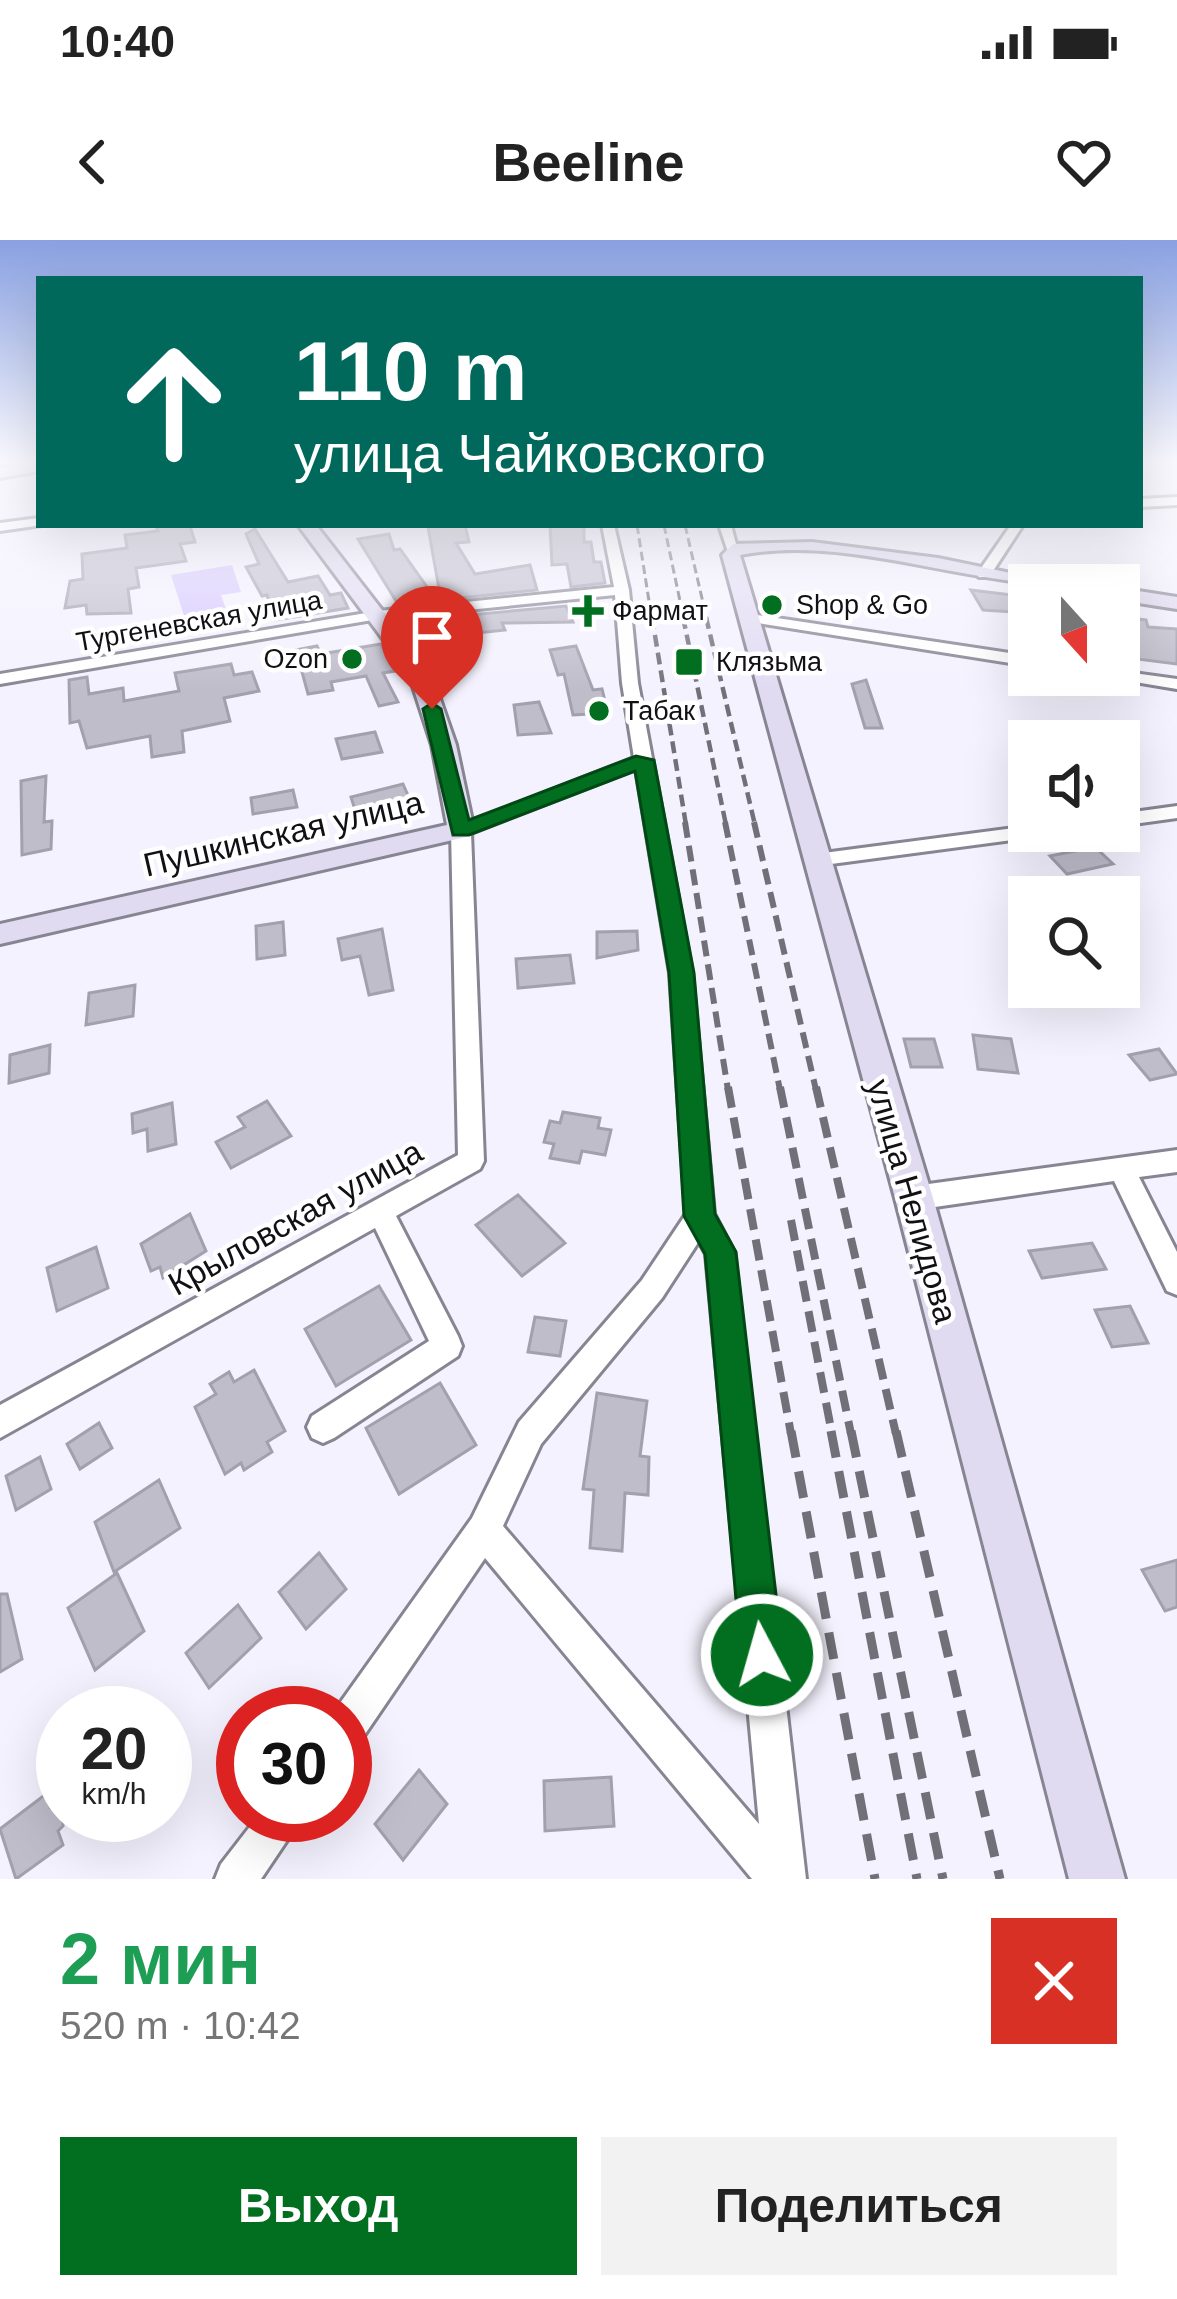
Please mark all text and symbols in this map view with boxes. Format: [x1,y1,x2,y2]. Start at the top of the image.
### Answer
text: 10:40 [60,16,175,67]
icon: back [60,129,126,195]
icon: heart [1051,129,1117,195]
text: Beeline [492,132,685,192]
icon: ahead [96,324,252,480]
text: 110 m [294,324,528,418]
text: улица Чайковского [294,423,766,483]
north arrow [1008,564,1140,696]
map controls [1008,564,1140,1008]
street label: Тургеневская улица [74,584,325,657]
pin [381,586,483,709]
place label: Shop & Go [796,590,928,620]
marker: Shop & Go [759,592,785,618]
place label: Фармат [612,596,708,626]
marker: Фармат [575,598,601,624]
icon: arrive [399,604,465,670]
place label: Ozon [263,644,328,674]
marker: Ozon [339,646,365,672]
marker: Клязьма [673,646,705,678]
place label: Клязьма [716,647,823,677]
place label: Табак [623,696,695,726]
marker: Табак [586,698,612,724]
button: sound [1008,720,1140,852]
street label: Пушкинская улица [140,783,427,884]
button: search [1008,876,1140,1008]
street label: улица Нелидова [860,1075,965,1328]
street label: Крыловская улица [162,1132,429,1303]
position arrow [699,1592,825,1718]
speed limit sign: 30 [216,1686,372,1842]
text: 20 [81,1715,147,1782]
text: km/h [81,1777,147,1810]
button: close [991,1918,1117,2044]
text: 2 мин [60,1919,261,1999]
text: 520 m · 10:42 [60,2004,301,2047]
button: Выход [60,2137,577,2275]
button: Поделиться [601,2137,1117,2275]

